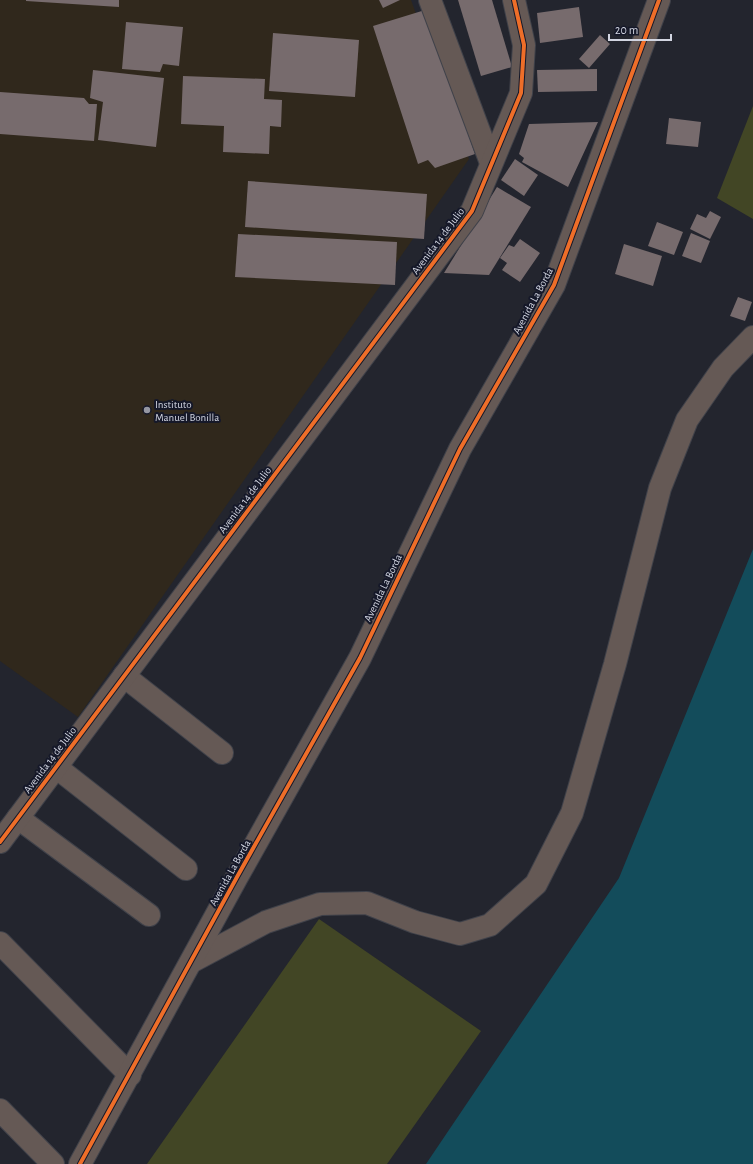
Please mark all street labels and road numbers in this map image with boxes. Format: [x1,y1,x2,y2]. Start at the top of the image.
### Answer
street label: Avenida 14 de Julio [410,206,466,276]
street label: Avenida La Borda [511,266,555,336]
street label: Avenida 14 de Julio [217,465,273,535]
street label: Avenida La Borda [362,553,404,623]
street label: Avenida 14 de Julio [22,725,78,795]
street label: Avenida La Borda [207,838,253,908]

